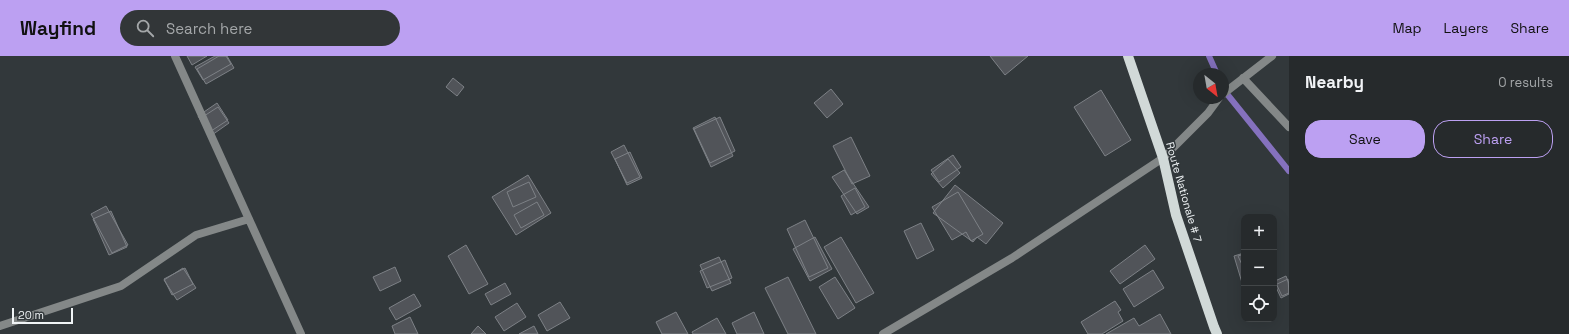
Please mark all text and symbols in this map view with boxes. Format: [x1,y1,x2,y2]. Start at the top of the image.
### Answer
search box [120,10,400,46]
text: Wayfind [20,16,96,41]
icon: search [134,17,156,39]
text: Search here [166,19,252,38]
text: Map [1392,19,1422,37]
text: Layers [1444,19,1488,37]
text: Share [1510,19,1549,37]
north arrow [1193,68,1229,104]
text: Nearby [1305,71,1364,93]
text: 0 results [1498,74,1553,91]
button: Save [1305,120,1425,158]
button: Share [1433,120,1553,158]
street label: Route Nationale # 7 [1163,140,1205,244]
map controls [1241,214,1277,322]
button: + [1241,214,1277,250]
button: − [1241,250,1277,286]
button: locate [1241,286,1277,322]
scale bar [12,306,73,325]
text: 20 m [18,308,44,322]

